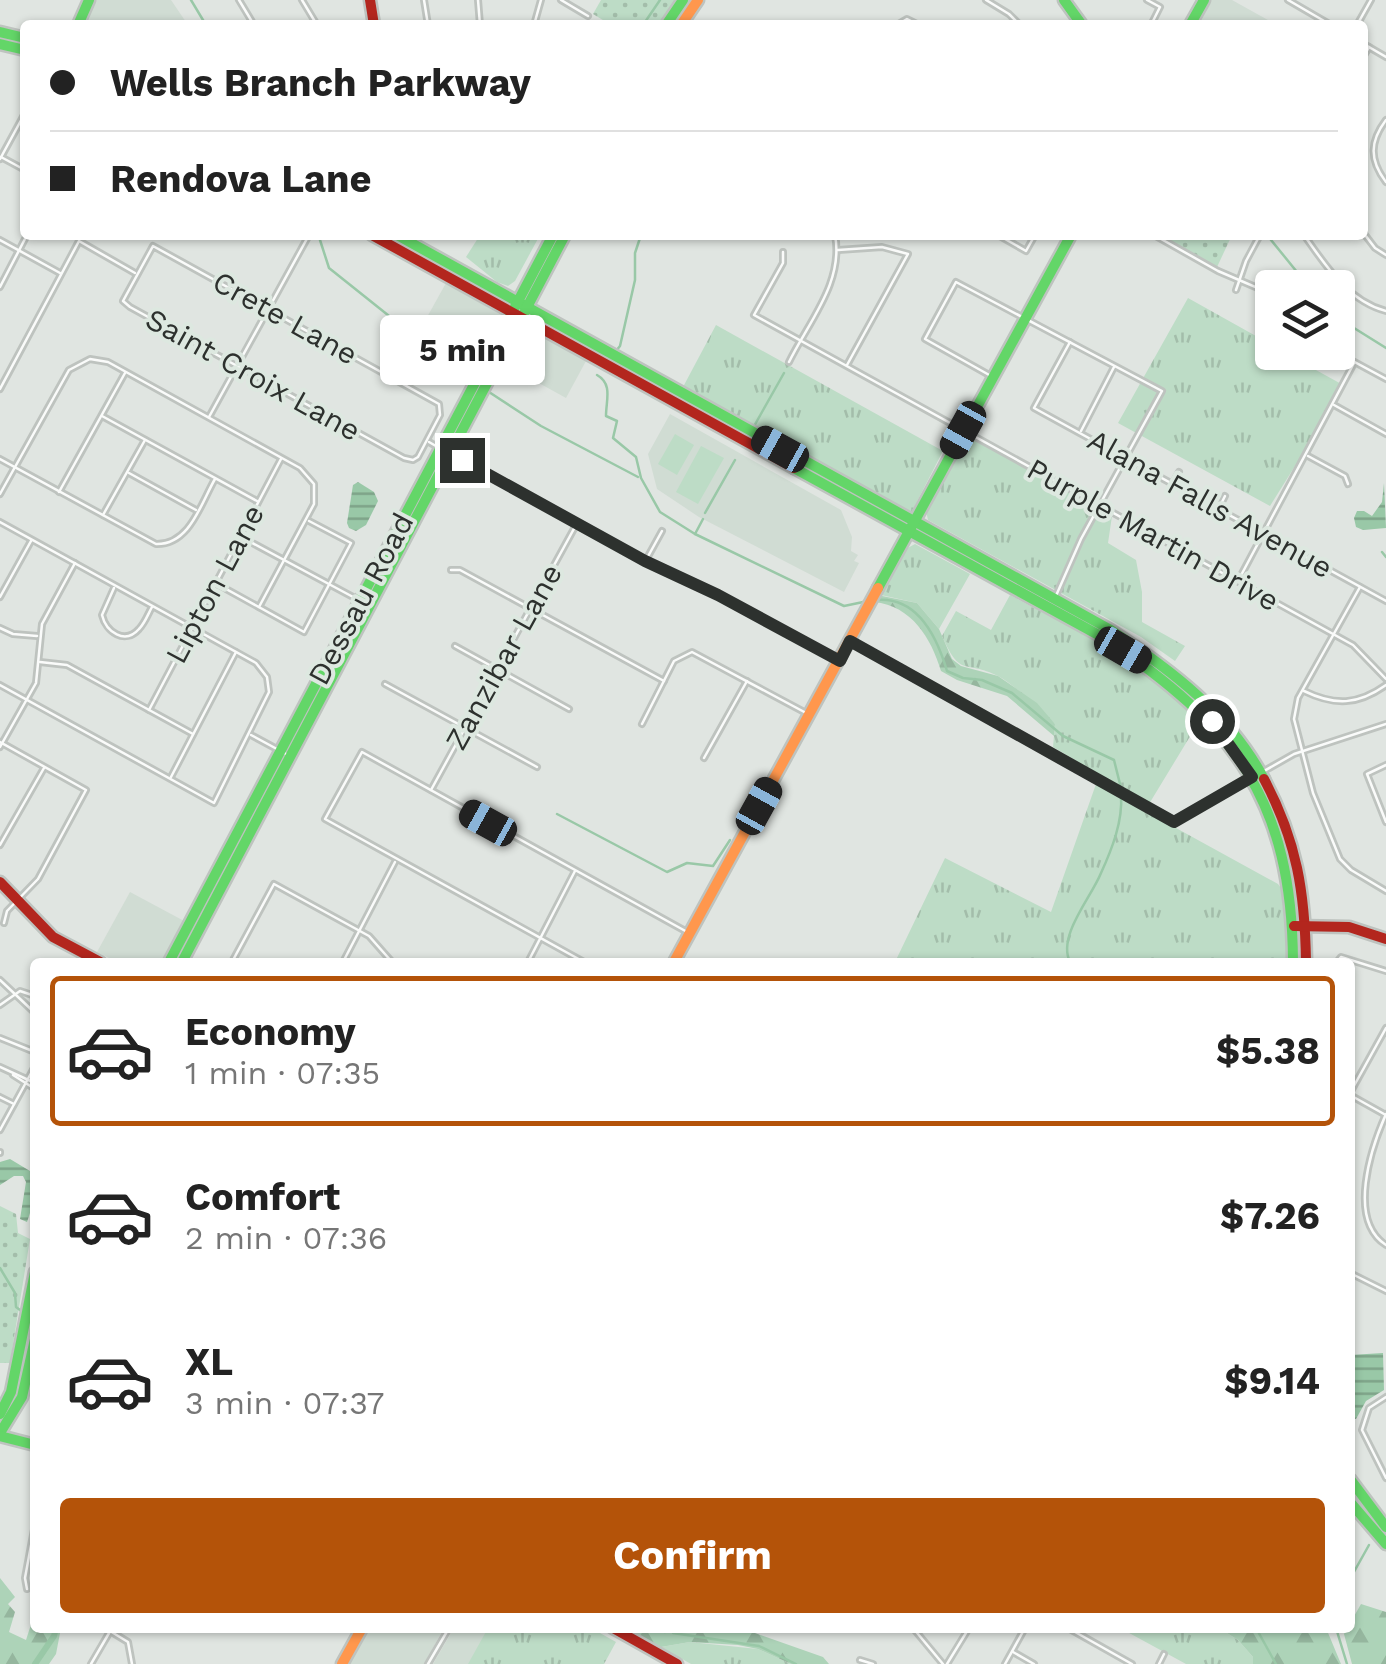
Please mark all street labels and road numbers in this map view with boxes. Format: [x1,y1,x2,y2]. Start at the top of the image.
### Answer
street label: Crete Lane [207,263,364,372]
street label: Saint Croix Lane [140,301,367,448]
street label: Alana Falls Avenue [1082,422,1339,585]
street label: Purple Martin Drive [1021,451,1285,618]
street label: Lipton Lane [158,498,271,669]
street label: Dessau Road [301,507,420,691]
street label: Zanzibar Lane [438,558,569,756]

